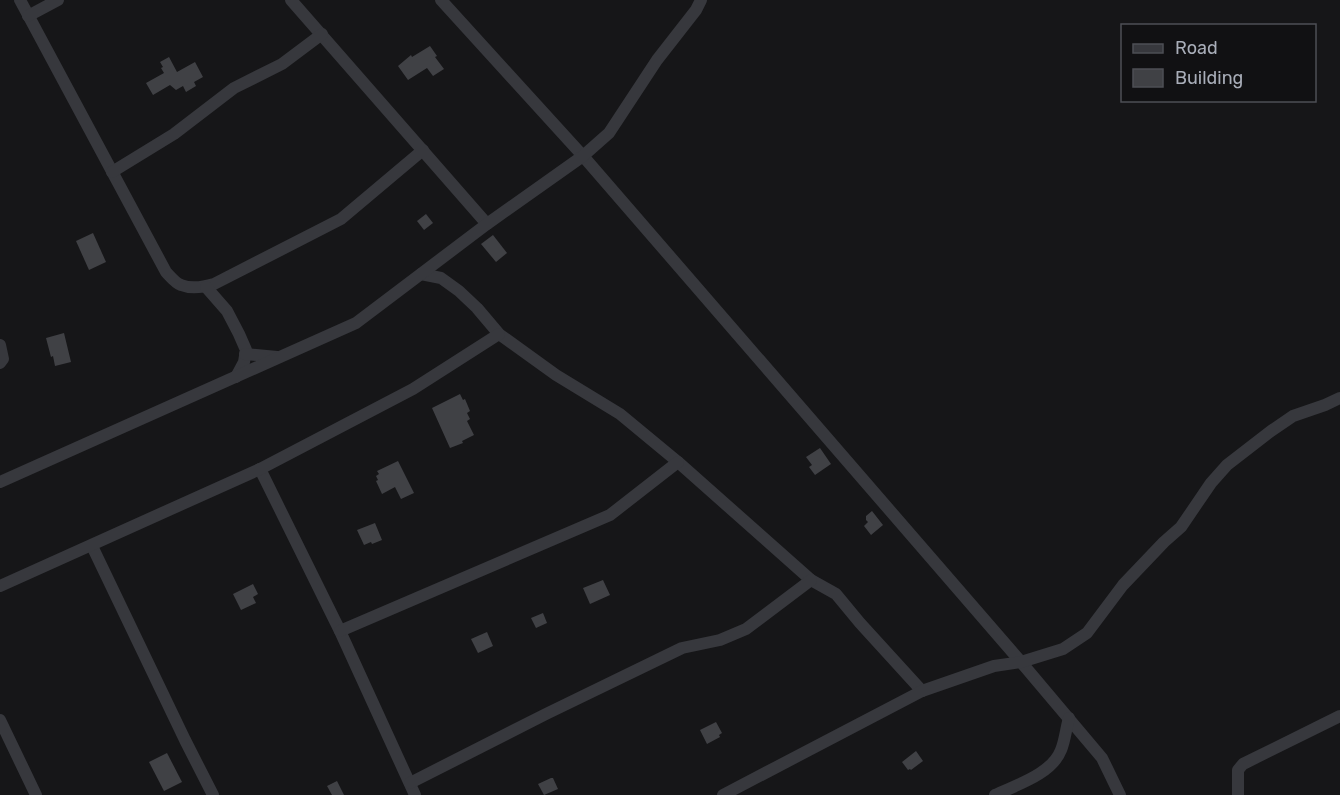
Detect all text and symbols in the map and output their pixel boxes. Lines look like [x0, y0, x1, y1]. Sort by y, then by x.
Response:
legend [1121, 24, 1316, 102]
text: Road [1175, 37, 1218, 59]
text: Building [1175, 67, 1243, 89]

